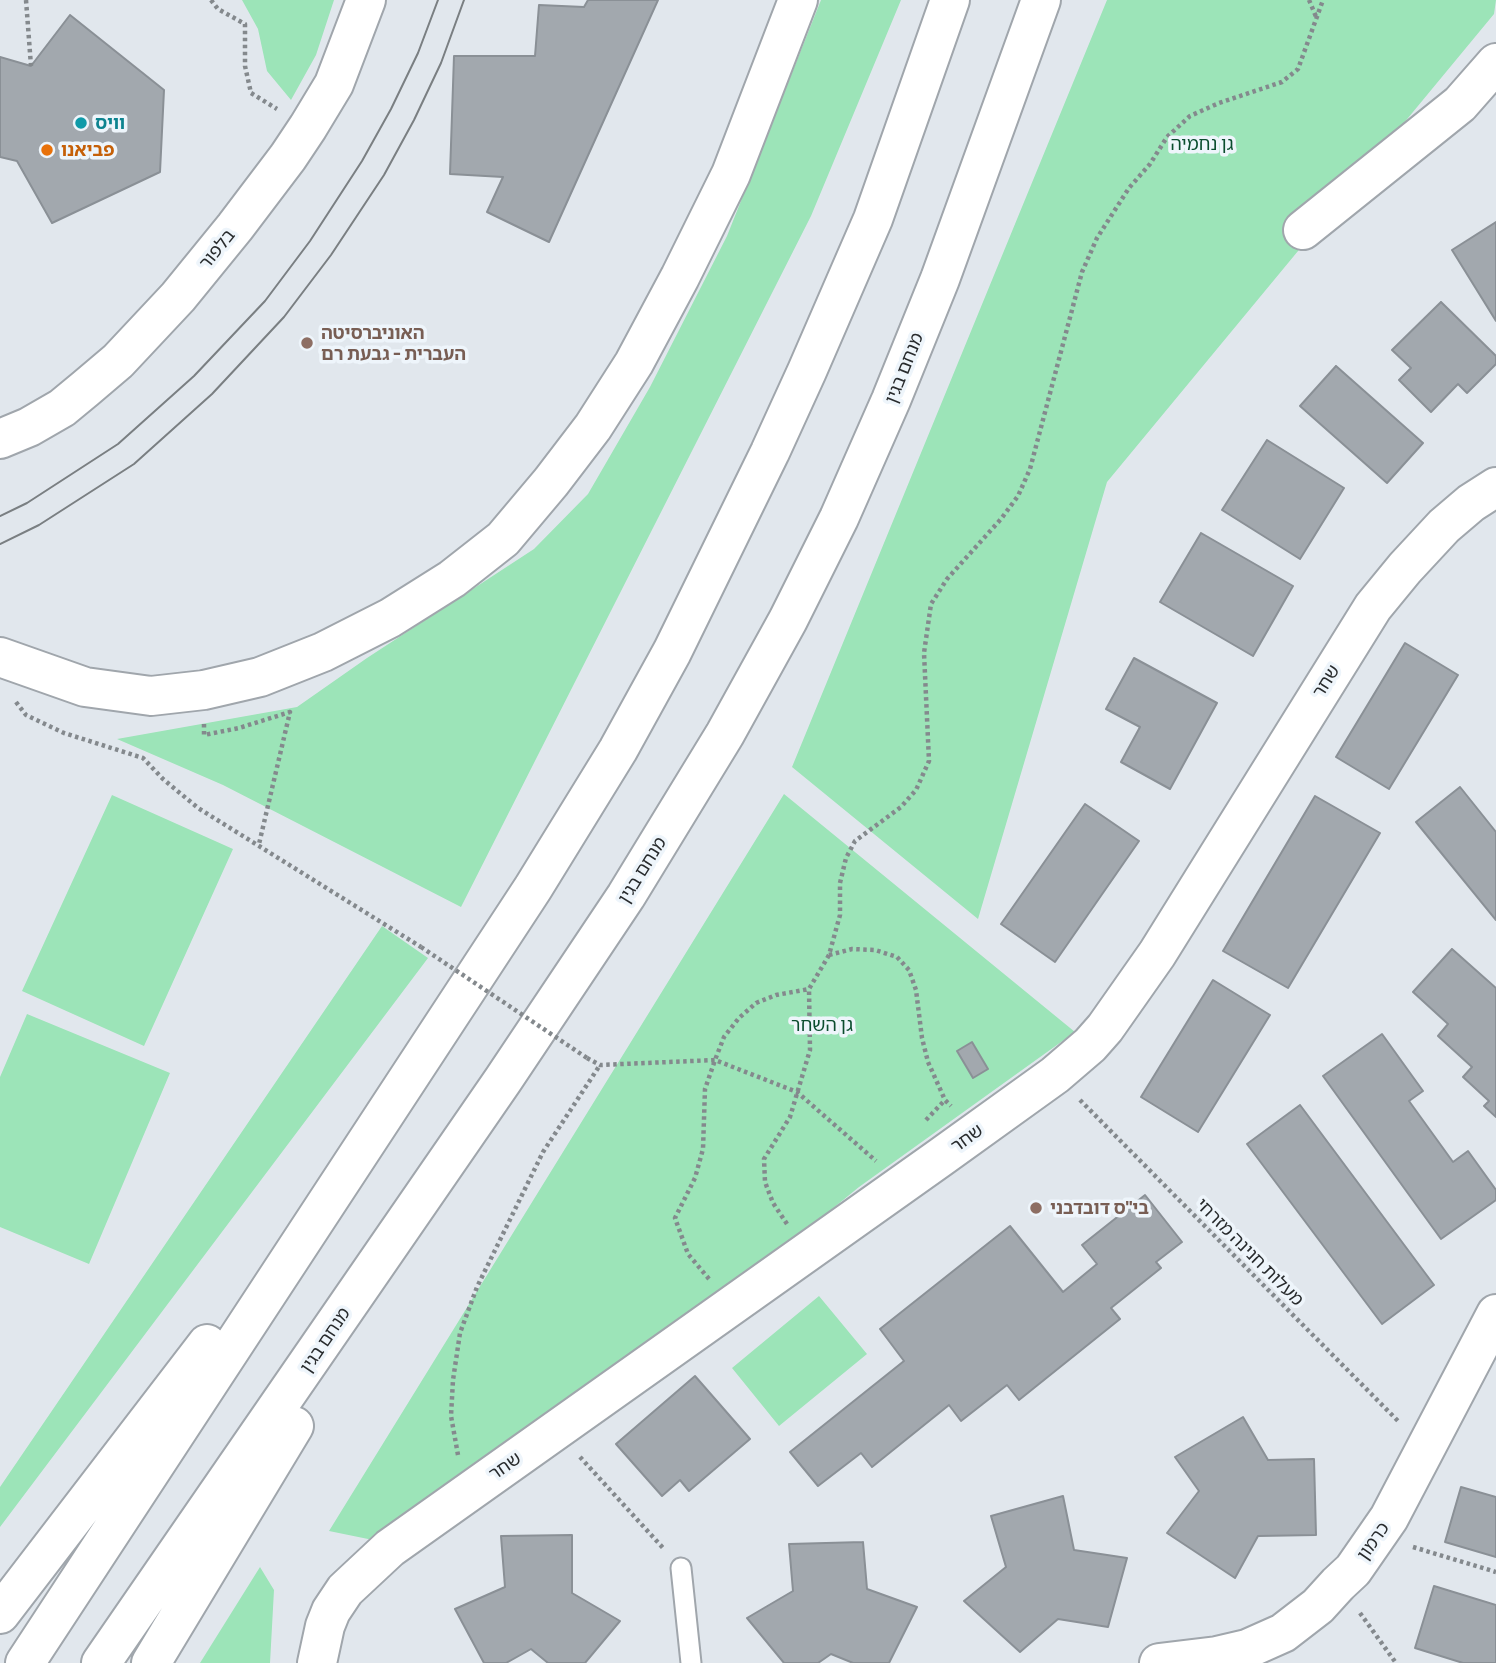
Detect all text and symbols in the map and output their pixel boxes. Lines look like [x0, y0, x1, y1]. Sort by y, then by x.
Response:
place label: וויס [95, 112, 125, 134]
marker: וויס [73, 115, 89, 131]
park label: גן נחמיה [1170, 133, 1234, 155]
place label: פביאנו [61, 139, 114, 161]
marker: פביאנו [39, 142, 55, 158]
street label: בלפור [194, 225, 240, 273]
place label: האוניברסיטה העברית - גבעת רם [321, 322, 466, 364]
street label: מנחם בגין [880, 330, 928, 406]
marker: האוניברסיטה העברית - גבעת רם [299, 335, 315, 351]
street label: שחר [1308, 661, 1344, 701]
street label: מנחם בגין [613, 833, 671, 907]
park label: גן השחר [791, 1014, 853, 1036]
street label: שחר [947, 1119, 987, 1157]
street label: מעלות חנינה מזרחי [1192, 1194, 1308, 1310]
place label: בי"ס דובדבני [1050, 1197, 1149, 1219]
marker: בי"ס דובדבני [1028, 1200, 1044, 1216]
street label: מנחם בגין [295, 1303, 355, 1377]
street label: שחר [485, 1447, 525, 1485]
street label: כרמון [1352, 1518, 1394, 1564]

